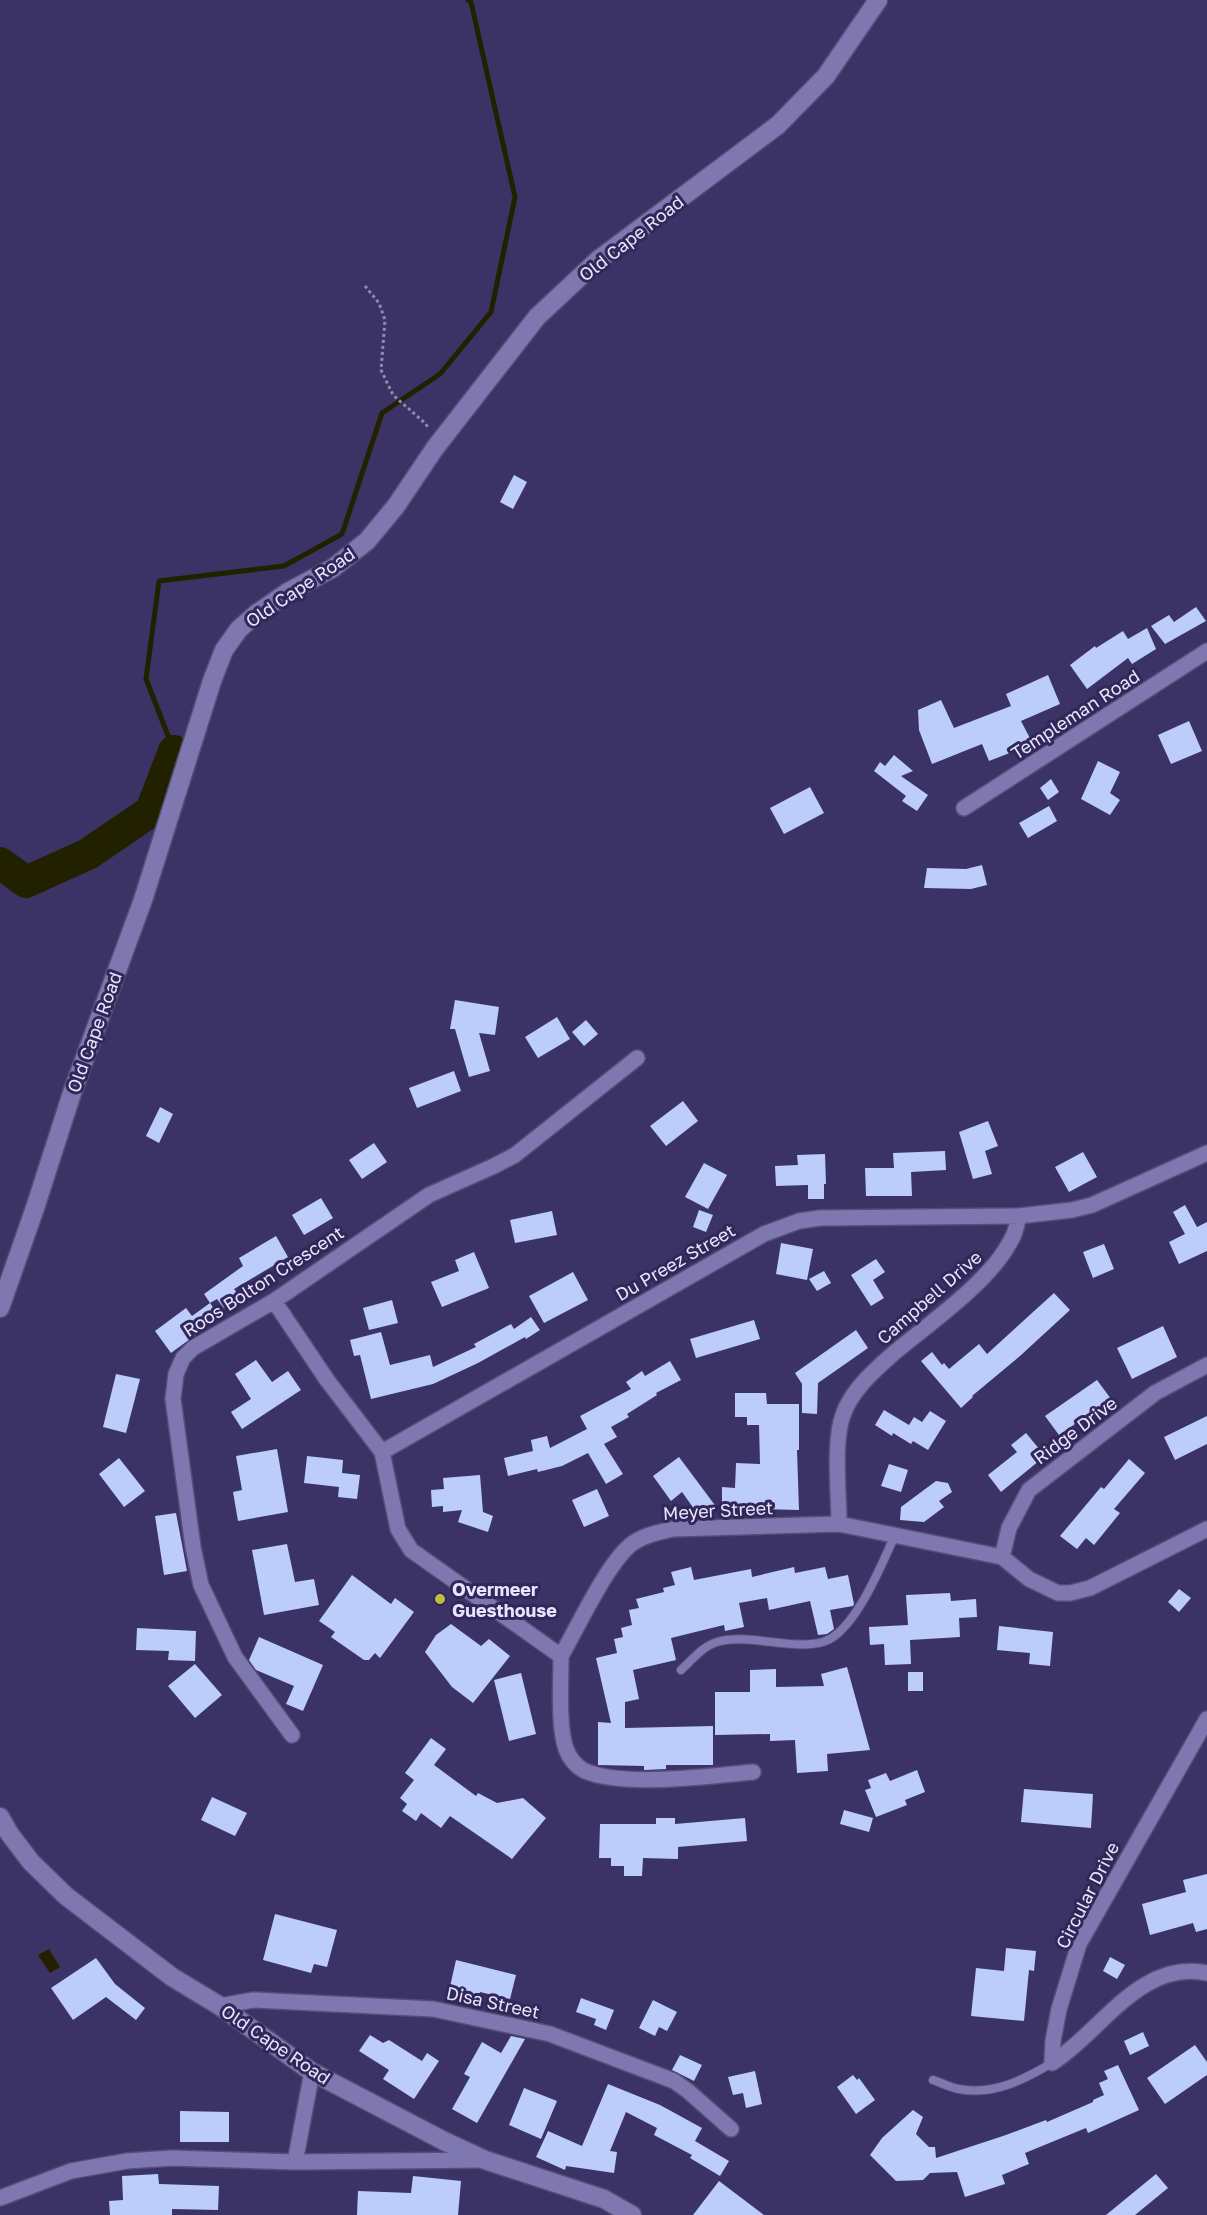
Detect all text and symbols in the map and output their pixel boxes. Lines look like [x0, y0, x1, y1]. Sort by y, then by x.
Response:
street label: Old Cape Road [574, 190, 688, 286]
street label: Old Cape Road [241, 542, 359, 632]
street label: Templeman Road [1007, 664, 1143, 764]
street label: Old Cape Road [62, 969, 126, 1095]
street label: Du Preez Street [611, 1219, 739, 1305]
street label: Roos Bolton Crescent [179, 1221, 347, 1341]
street label: Campbell Drive [872, 1246, 986, 1348]
street label: Ridge Drive [1029, 1392, 1121, 1468]
street label: Meyer Street [662, 1496, 774, 1524]
place label: Overmeer Guesthouse [452, 1578, 557, 1621]
marker: Overmeer Guesthouse [433, 1592, 447, 1606]
street label: Circular Drive [1051, 1838, 1123, 1952]
street label: Disa Street [444, 1981, 542, 2023]
street label: Old Cape Road [217, 1999, 335, 2089]

